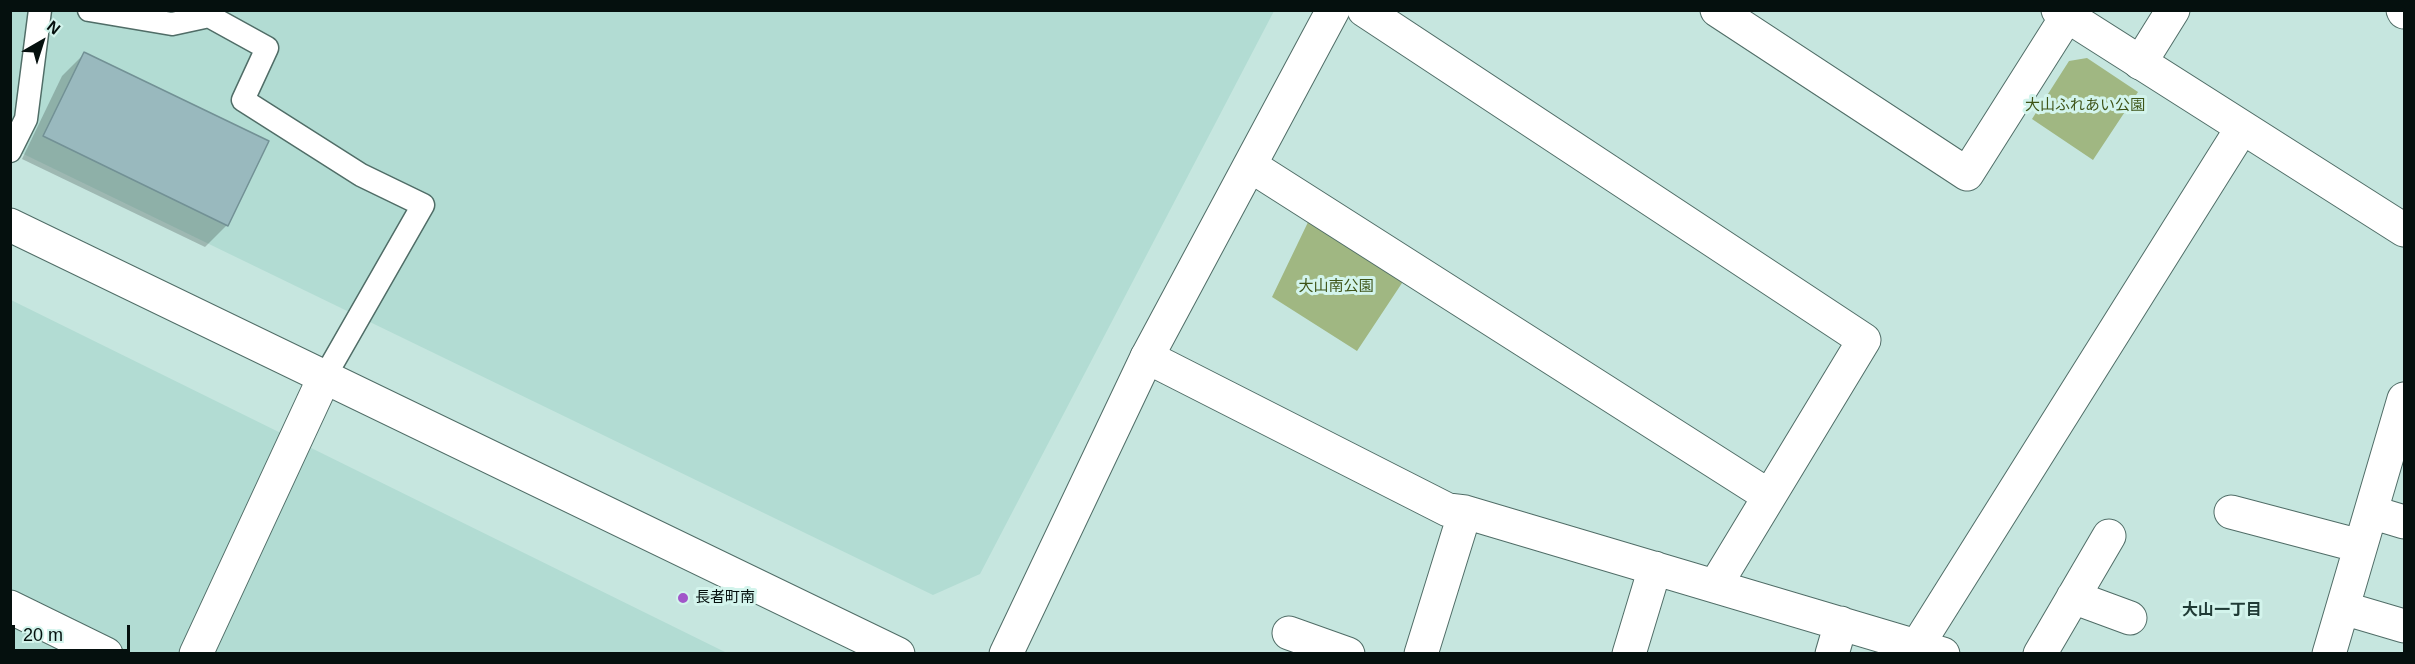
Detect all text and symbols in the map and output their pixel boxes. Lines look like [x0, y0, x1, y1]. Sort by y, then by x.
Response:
north arrow [12, 12, 72, 72]
text: N [44, 17, 63, 38]
park label: 大山ふれあい公園 [2025, 97, 2145, 115]
park label: 大山南公園 [1299, 278, 1373, 296]
place label: 長者町南 [695, 589, 755, 607]
marker: 長者町南 [676, 591, 690, 605]
district label: 大山一丁目 [2182, 601, 2262, 621]
scale bar [15, 613, 134, 651]
text: 20 m [23, 625, 63, 645]

